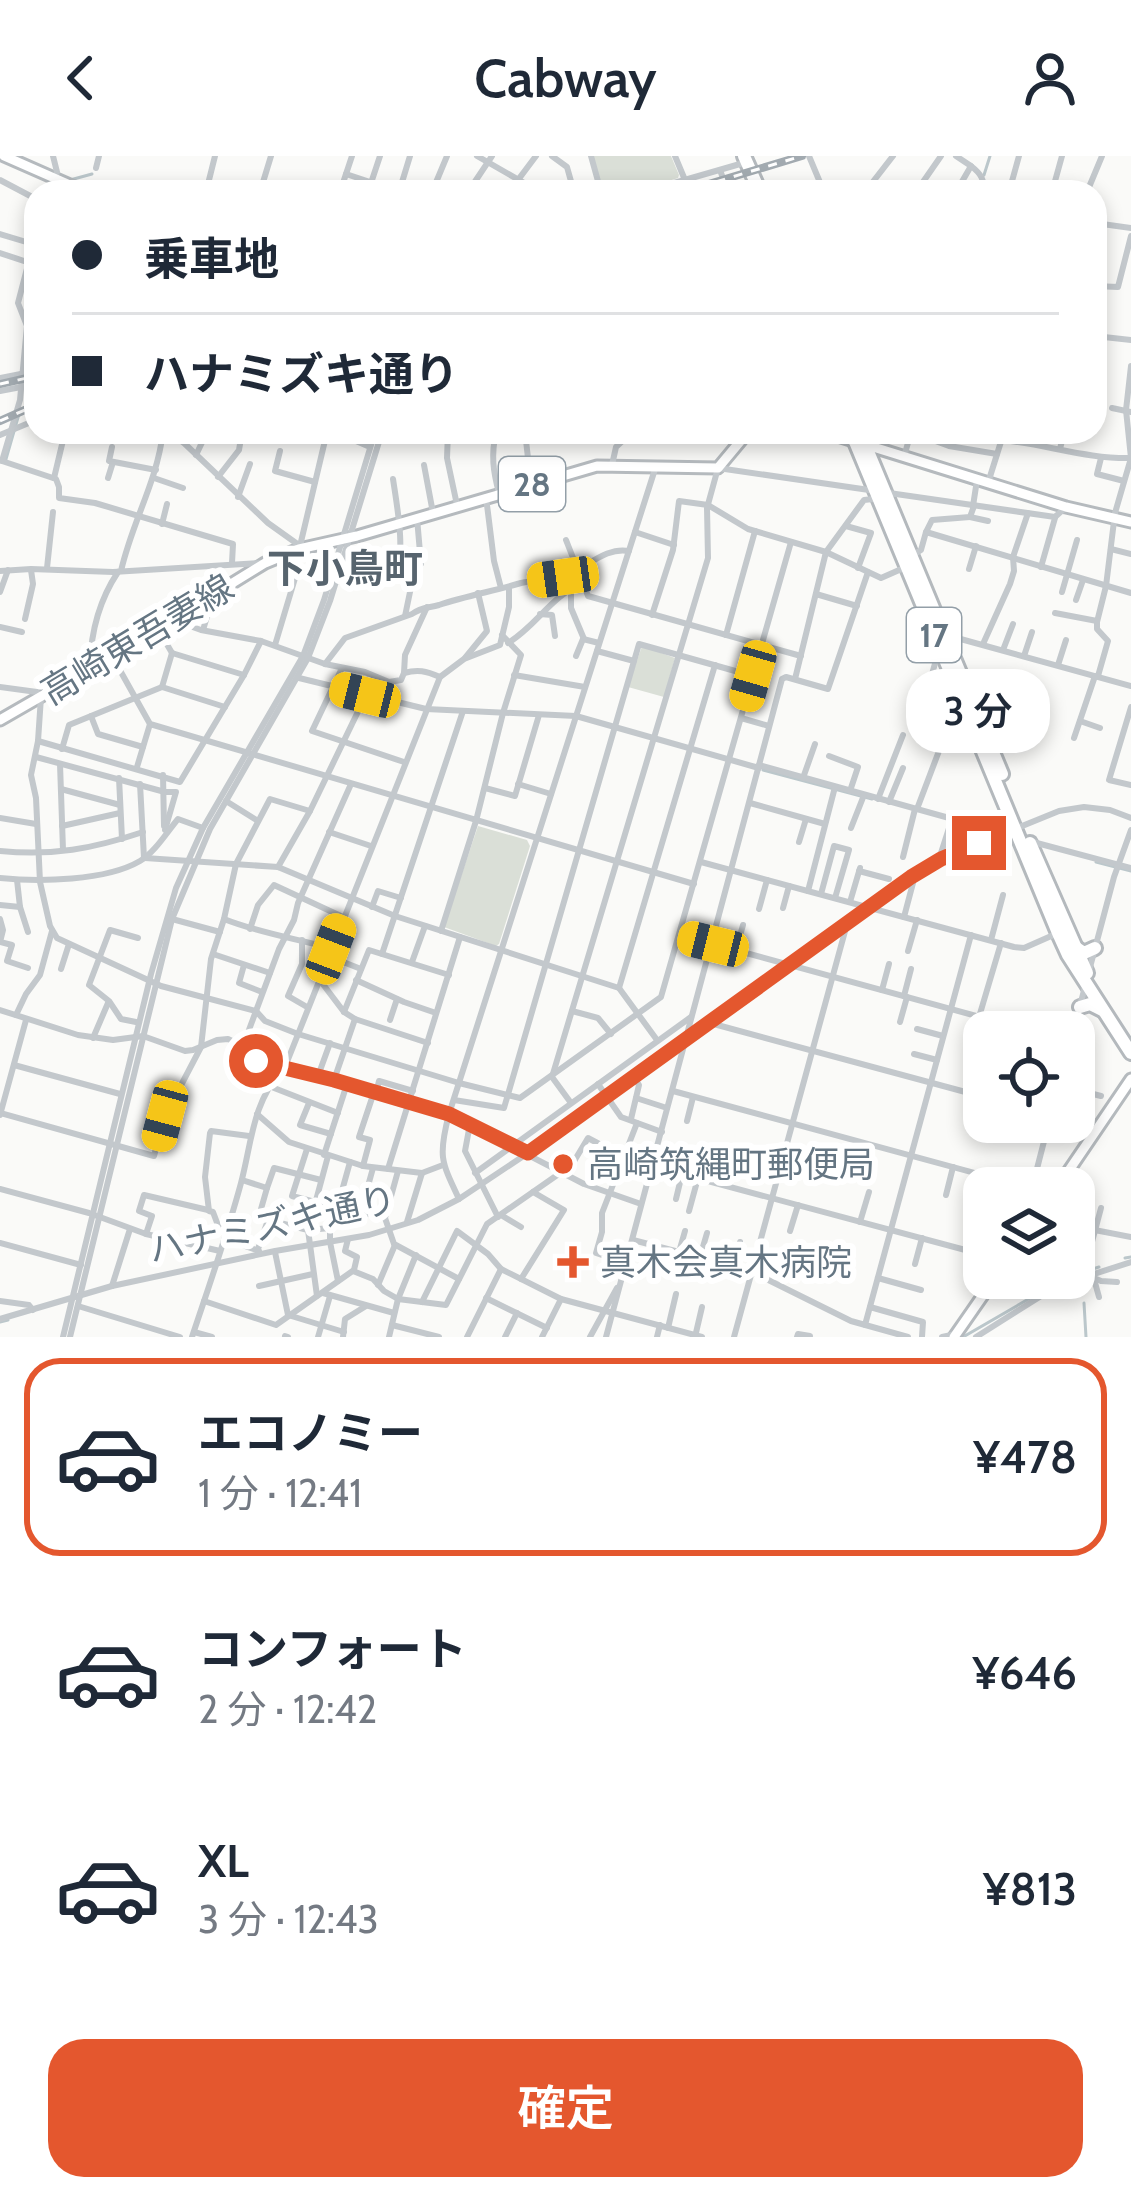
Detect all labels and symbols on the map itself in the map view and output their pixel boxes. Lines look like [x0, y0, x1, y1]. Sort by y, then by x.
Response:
road number: 28 [499, 457, 565, 511]
district label: 下小鳥町 [267, 544, 423, 592]
car [525, 554, 601, 600]
street label: 高崎東吾妻線 [33, 565, 241, 713]
road number: 17 [907, 608, 961, 662]
car [726, 636, 780, 716]
car [326, 669, 404, 721]
callout: 3 分 [907, 669, 1051, 753]
route end [952, 816, 1006, 870]
car [301, 909, 361, 989]
car [674, 918, 752, 970]
route start [229, 1034, 283, 1088]
car [138, 1077, 192, 1155]
place label: 高崎筑縄町郵便局 [587, 1142, 875, 1186]
marker: 高崎筑縄町郵便局 [550, 1151, 576, 1177]
street label: ハナミズキ通り [144, 1176, 400, 1272]
place label: 真木会真木病院 [600, 1240, 852, 1284]
marker: 真木会真木病院 [557, 1246, 589, 1278]

